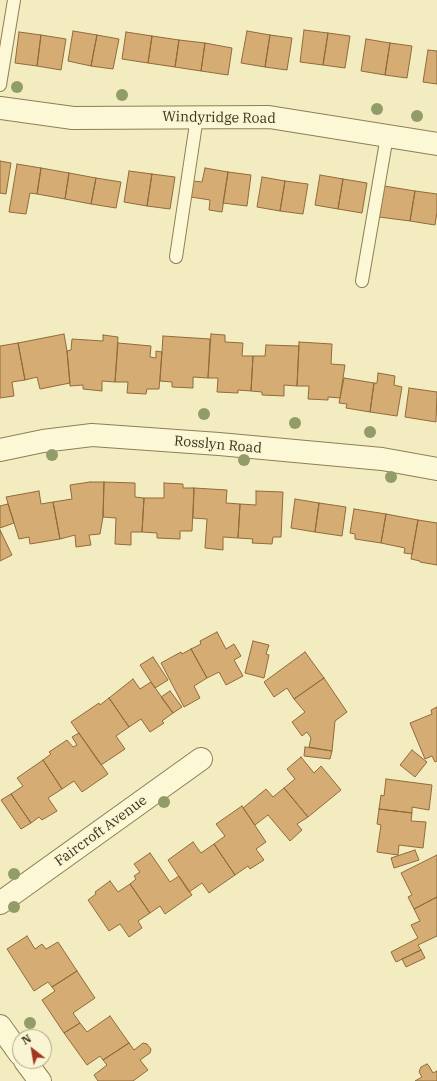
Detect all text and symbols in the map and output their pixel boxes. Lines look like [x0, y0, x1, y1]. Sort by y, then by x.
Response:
street label: Windyridge Road [162, 109, 276, 127]
street label: Rosslyn Road [173, 433, 263, 457]
street label: Faircroft Avenue [52, 792, 150, 870]
north arrow [12, 1029, 52, 1069]
text: N [19, 1031, 34, 1048]

